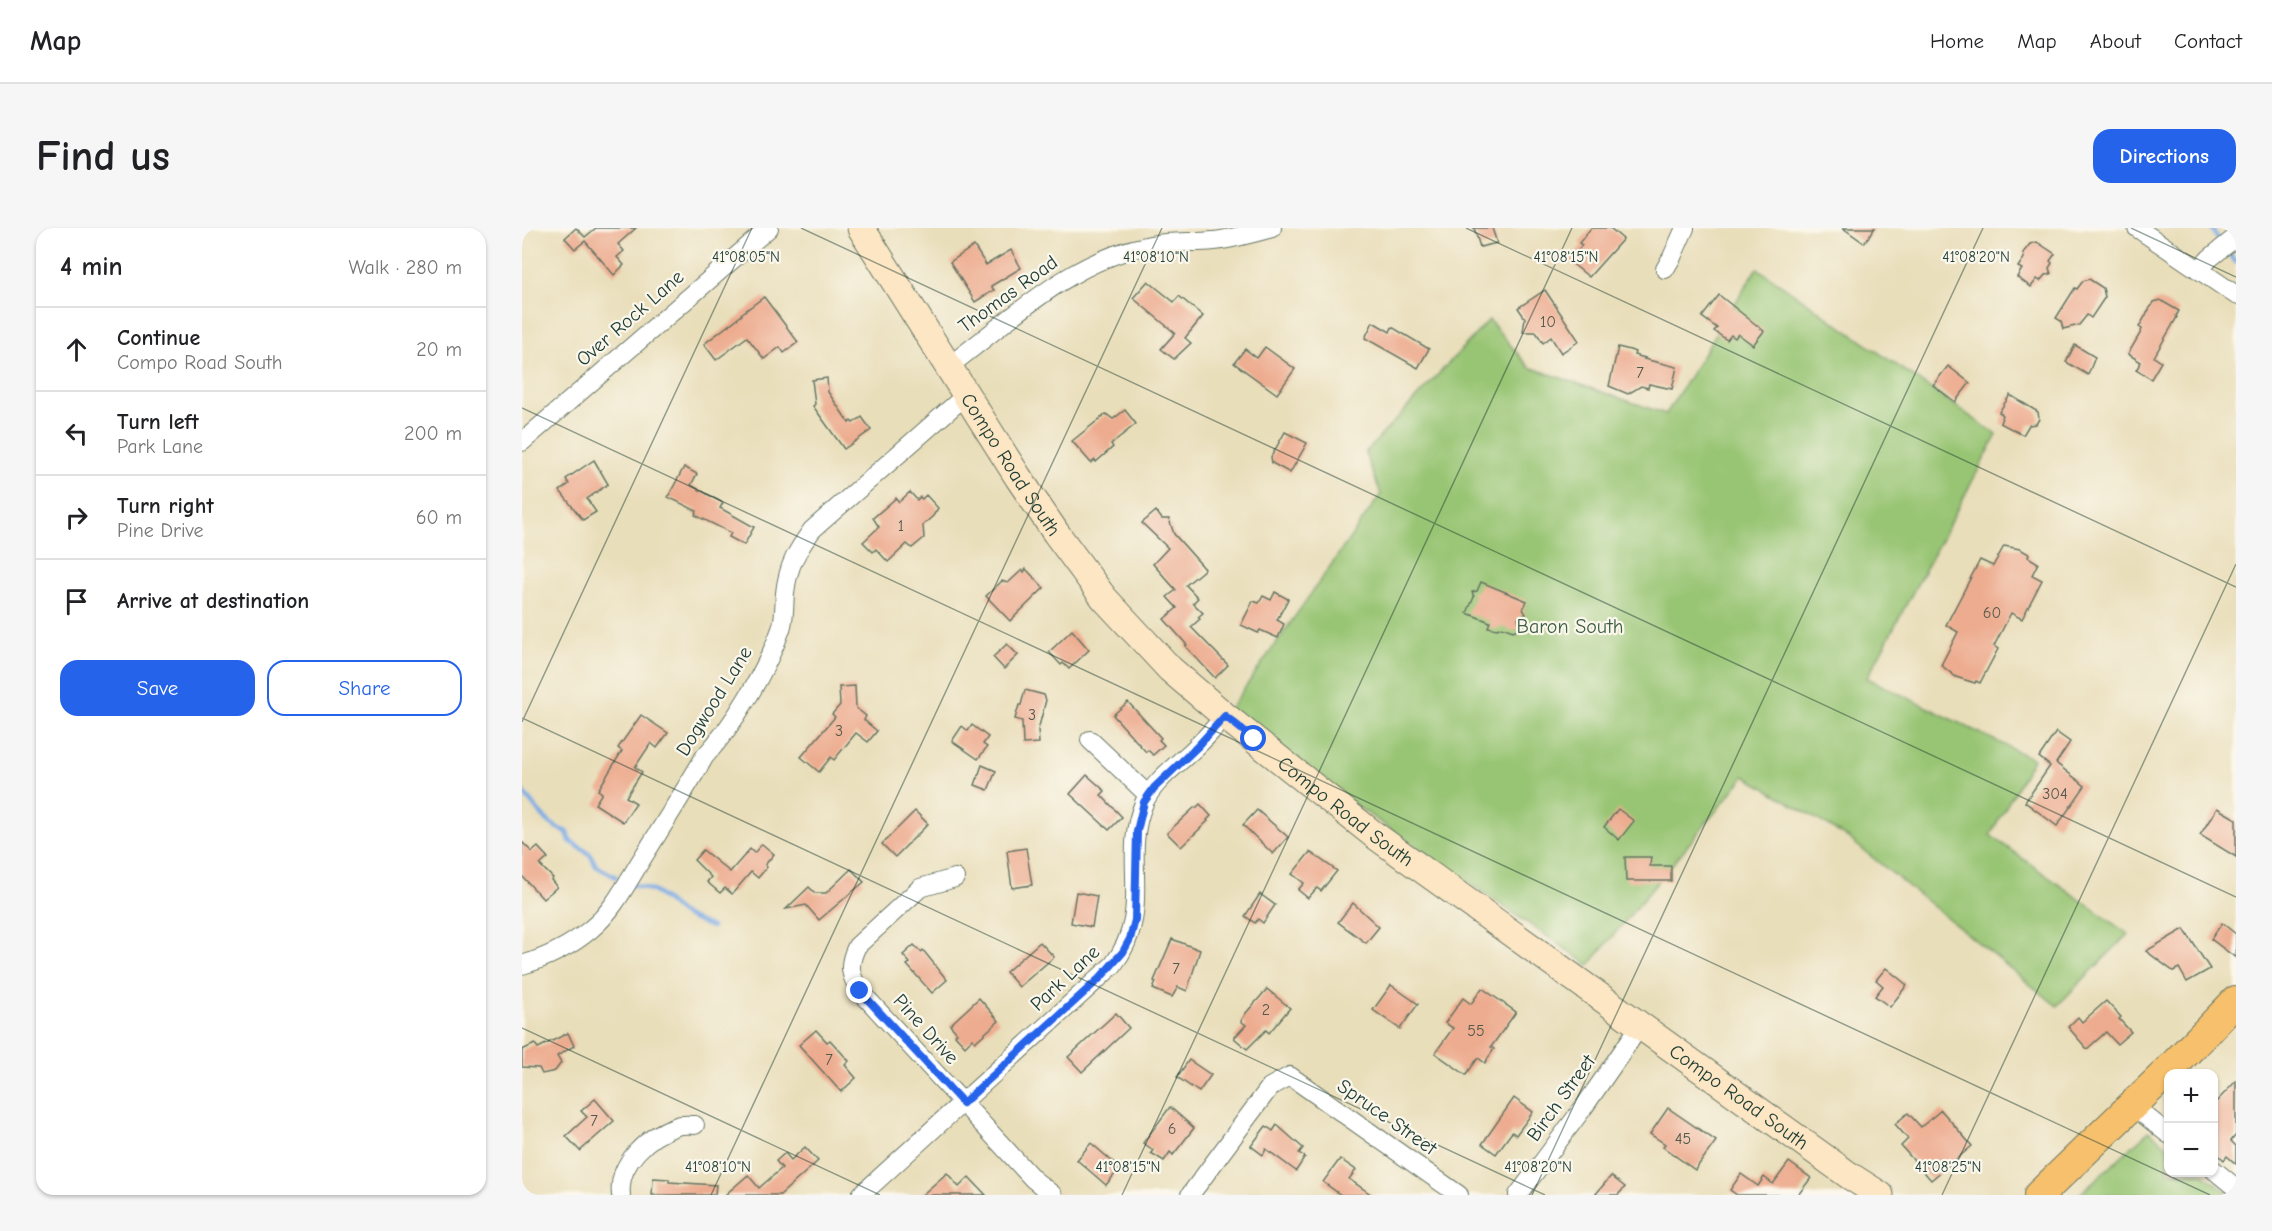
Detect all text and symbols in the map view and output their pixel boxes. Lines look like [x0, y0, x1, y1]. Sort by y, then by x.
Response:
text: Map [30, 25, 81, 57]
text: Home [1930, 29, 1984, 53]
text: Map [2017, 29, 2057, 53]
text: About [2090, 29, 2141, 53]
text: Contact [2174, 29, 2242, 53]
button: Directions [2093, 129, 2236, 183]
text: Find us [36, 132, 170, 181]
text: 41°08'05"N [712, 248, 780, 266]
text: 41°08'10"N [1123, 248, 1189, 266]
text: 41°08'15"N [1534, 248, 1598, 266]
text: 41°08'20"N [1942, 248, 2010, 266]
street label: Thomas Road [954, 250, 1062, 338]
text: 4 min [60, 252, 123, 282]
text: Walk · 280 m [349, 256, 462, 279]
street label: Over Rock Lane [572, 265, 688, 371]
house number: 10 [1540, 313, 1556, 331]
text: Continue [117, 325, 200, 351]
icon: ahead [60, 333, 93, 366]
text: 20 m [416, 338, 462, 361]
text: Compo Road South [117, 351, 282, 374]
house number: 7 [1636, 364, 1644, 382]
street label: Compo Road South [956, 389, 1066, 540]
text: Turn left [117, 409, 199, 435]
icon: left [60, 417, 93, 450]
text: 200 m [404, 422, 462, 445]
text: Park Lane [117, 435, 203, 458]
text: Turn right [117, 493, 214, 519]
icon: right [60, 501, 93, 534]
text: 60 m [416, 506, 462, 529]
house number: 1 [898, 517, 904, 535]
text: Pine Drive [117, 519, 204, 542]
icon: arrive [60, 585, 93, 618]
text: Arrive at destination [117, 588, 309, 614]
house number: 60 [1983, 604, 2001, 622]
park label: Baron South [1517, 615, 1623, 638]
street label: Dogwood Lane [671, 642, 757, 760]
button: Save [60, 660, 255, 716]
button: Share [267, 660, 462, 716]
house number: 3 [1028, 706, 1036, 724]
house number: 3 [835, 722, 843, 740]
route start [1240, 725, 1266, 751]
street label: Compo Road South [1273, 751, 1418, 871]
house number: 304 [2042, 785, 2068, 803]
street label: Park Lane [1026, 940, 1104, 1016]
house number: 7 [1172, 960, 1180, 978]
route end [846, 977, 872, 1003]
street label: Pine Drive [888, 989, 964, 1069]
house number: 2 [1262, 1001, 1270, 1019]
house number: 55 [1467, 1022, 1485, 1040]
street label: Compo Road South [1665, 1039, 1813, 1154]
street label: Birch Street [1522, 1049, 1601, 1146]
house number: 7 [825, 1051, 833, 1069]
map controls [2164, 1069, 2218, 1177]
button: + [2164, 1069, 2218, 1123]
street label: Spruce Street [1333, 1074, 1442, 1160]
house number: 7 [590, 1112, 598, 1130]
house number: 6 [1168, 1120, 1176, 1138]
button: − [2164, 1123, 2218, 1177]
house number: 45 [1675, 1130, 1691, 1148]
text: 41°08'10"N [685, 1158, 751, 1176]
text: 41°08'15"N [1096, 1158, 1160, 1176]
text: 41°08'20"N [1504, 1158, 1572, 1176]
text: 41°08'25"N [1915, 1158, 1981, 1176]

